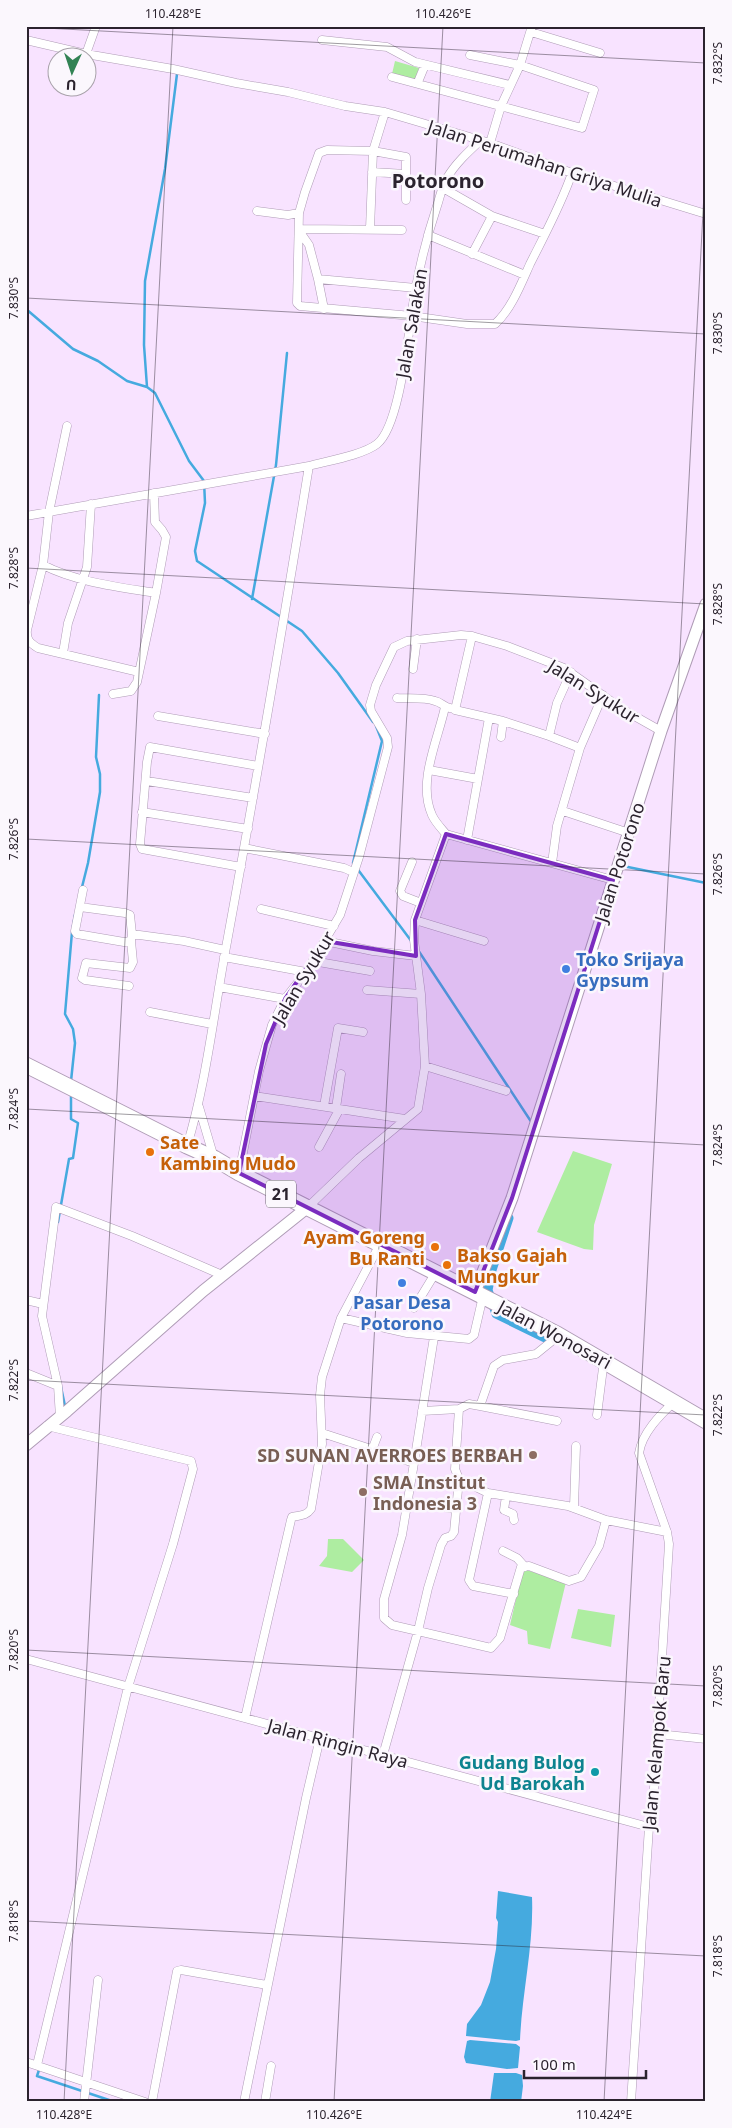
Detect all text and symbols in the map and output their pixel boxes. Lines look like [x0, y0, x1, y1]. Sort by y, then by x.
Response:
text: 110.428°E [145, 5, 201, 22]
text: 110.426°E [415, 5, 471, 22]
text: 7.832°S [709, 41, 726, 84]
north arrow [48, 48, 98, 98]
text: U [66, 76, 77, 95]
street label: Jalan Perumahan Griya Mulia [423, 113, 665, 212]
district label: Potorono [392, 167, 484, 194]
street label: Jalan Salakan [389, 266, 432, 382]
text: 7.830°S [5, 276, 22, 319]
text: 7.830°S [709, 311, 726, 354]
text: 7.828°S [5, 546, 22, 589]
text: 7.828°S [709, 582, 726, 625]
street label: Jalan Syukur [542, 652, 645, 729]
street label: Jalan Potorono [588, 799, 650, 927]
text: 7.826°S [5, 817, 22, 860]
text: 7.826°S [709, 852, 726, 895]
street label: Jalan Syukur [265, 926, 340, 1029]
place label: Toko Srijaya Gypsum [576, 947, 684, 992]
marker: Toko Srijaya Gypsum [560, 963, 572, 975]
text: 7.824°S [5, 1087, 22, 1130]
text: 7.824°S [709, 1123, 726, 1166]
place label: Sate Kambing Mudo [160, 1130, 296, 1175]
marker: Sate Kambing Mudo [144, 1146, 156, 1158]
road number: 21 [266, 1180, 296, 1208]
place label: Ayam Goreng Bu Ranti [303, 1225, 425, 1270]
marker: Ayam Goreng Bu Ranti [429, 1241, 441, 1253]
place label: Bakso Gajah Mungkur [457, 1243, 568, 1288]
marker: Bakso Gajah Mungkur [441, 1259, 453, 1271]
marker: Pasar Desa Potorono [396, 1277, 408, 1289]
place label: Pasar Desa Potorono [353, 1290, 451, 1335]
street label: Jalan Wonosari [492, 1293, 616, 1374]
text: 7.822°S [5, 1358, 22, 1401]
text: 7.822°S [709, 1393, 726, 1436]
place label: SD SUNAN AVERROES BERBAH [257, 1443, 523, 1467]
marker: SD SUNAN AVERROES BERBAH [527, 1449, 539, 1461]
place label: SMA Institut Indonesia 3 [373, 1470, 485, 1515]
marker: SMA Institut Indonesia 3 [357, 1486, 369, 1498]
text: 7.820°S [5, 1628, 22, 1671]
street label: Jalan Kelampok Baru [636, 1655, 676, 1833]
text: 7.820°S [709, 1664, 726, 1707]
street label: Jalan Ringin Raya [263, 1712, 411, 1773]
place label: Gudang Bulog Ud Barokah [459, 1750, 585, 1795]
marker: Gudang Bulog Ud Barokah [589, 1766, 601, 1778]
text: 7.818°S [5, 1899, 22, 1942]
text: 7.818°S [709, 1934, 726, 1977]
scale bar [524, 2048, 647, 2080]
text: 100 m [532, 2054, 576, 2074]
text: 110.428°E [36, 2106, 92, 2123]
text: 110.426°E [306, 2106, 362, 2123]
text: 110.424°E [576, 2106, 632, 2123]

